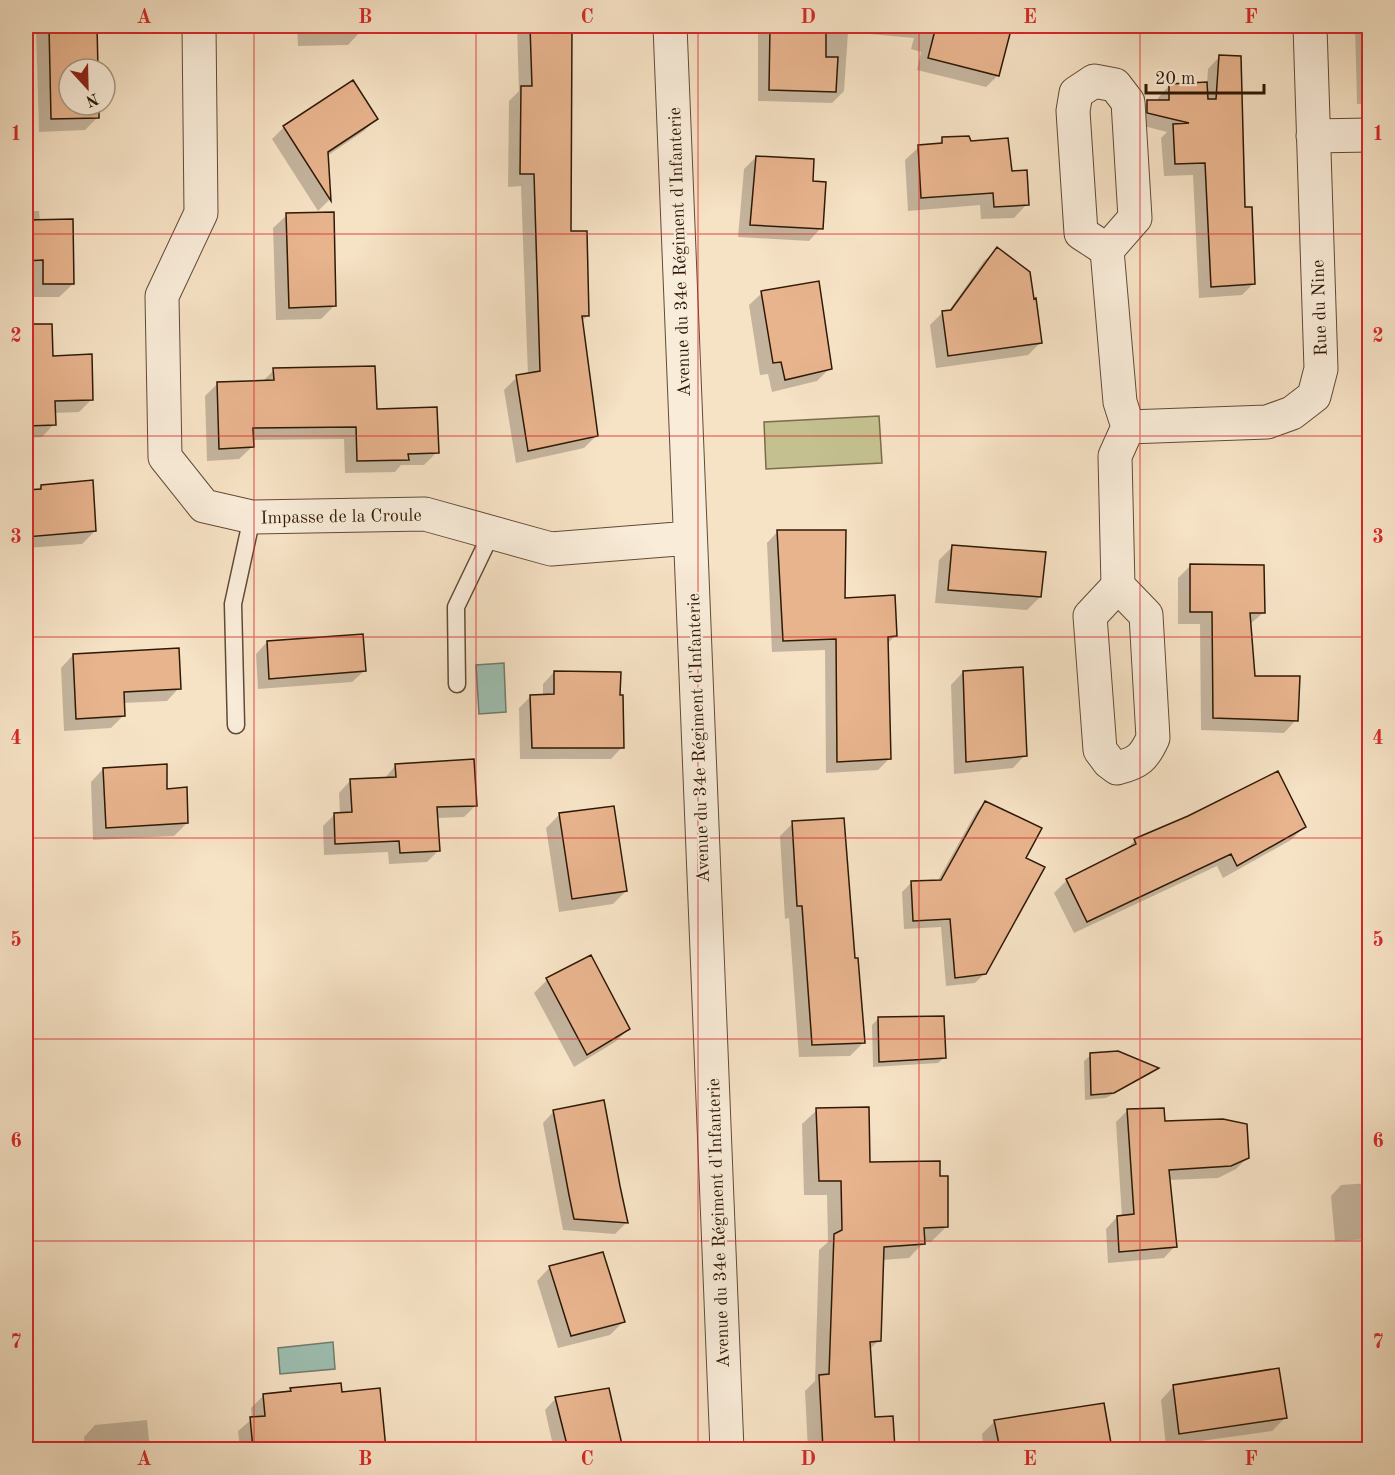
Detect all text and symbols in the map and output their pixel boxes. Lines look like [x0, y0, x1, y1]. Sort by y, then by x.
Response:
text: A [136, 8, 152, 28]
text: B [358, 8, 372, 28]
text: C [580, 8, 594, 28]
text: D [800, 8, 816, 28]
text: E [1023, 8, 1037, 28]
text: F [1244, 8, 1258, 28]
north arrow [57, 57, 117, 117]
scale bar [1146, 57, 1264, 95]
text: 20 m [1155, 70, 1195, 88]
text: N [82, 89, 101, 109]
street label: Avenue du 34e Régiment d'Infanterie [666, 107, 694, 397]
text: 1 [10, 125, 22, 145]
text: 1 [1372, 125, 1384, 145]
street label: Rue du Nine [1309, 259, 1331, 357]
text: 2 [10, 327, 22, 347]
text: 2 [1372, 327, 1384, 347]
street label: Impasse de la Croule [260, 507, 422, 527]
text: 3 [10, 528, 22, 548]
text: 3 [1372, 528, 1384, 548]
street label: Avenue du 34e Régiment d'Infanterie [685, 593, 713, 883]
text: 4 [10, 729, 22, 749]
text: 4 [1372, 729, 1384, 749]
text: 5 [10, 930, 22, 951]
text: 5 [1372, 930, 1384, 951]
street label: Avenue du 34e Régiment d'Infanterie [705, 1078, 733, 1368]
text: 6 [10, 1132, 22, 1152]
text: 6 [1372, 1132, 1384, 1152]
text: 7 [10, 1333, 22, 1353]
text: 7 [1372, 1333, 1384, 1353]
text: A [136, 1450, 152, 1470]
text: B [358, 1450, 372, 1470]
text: C [580, 1450, 594, 1470]
text: D [800, 1450, 816, 1470]
text: E [1023, 1450, 1037, 1470]
text: F [1244, 1450, 1258, 1470]

